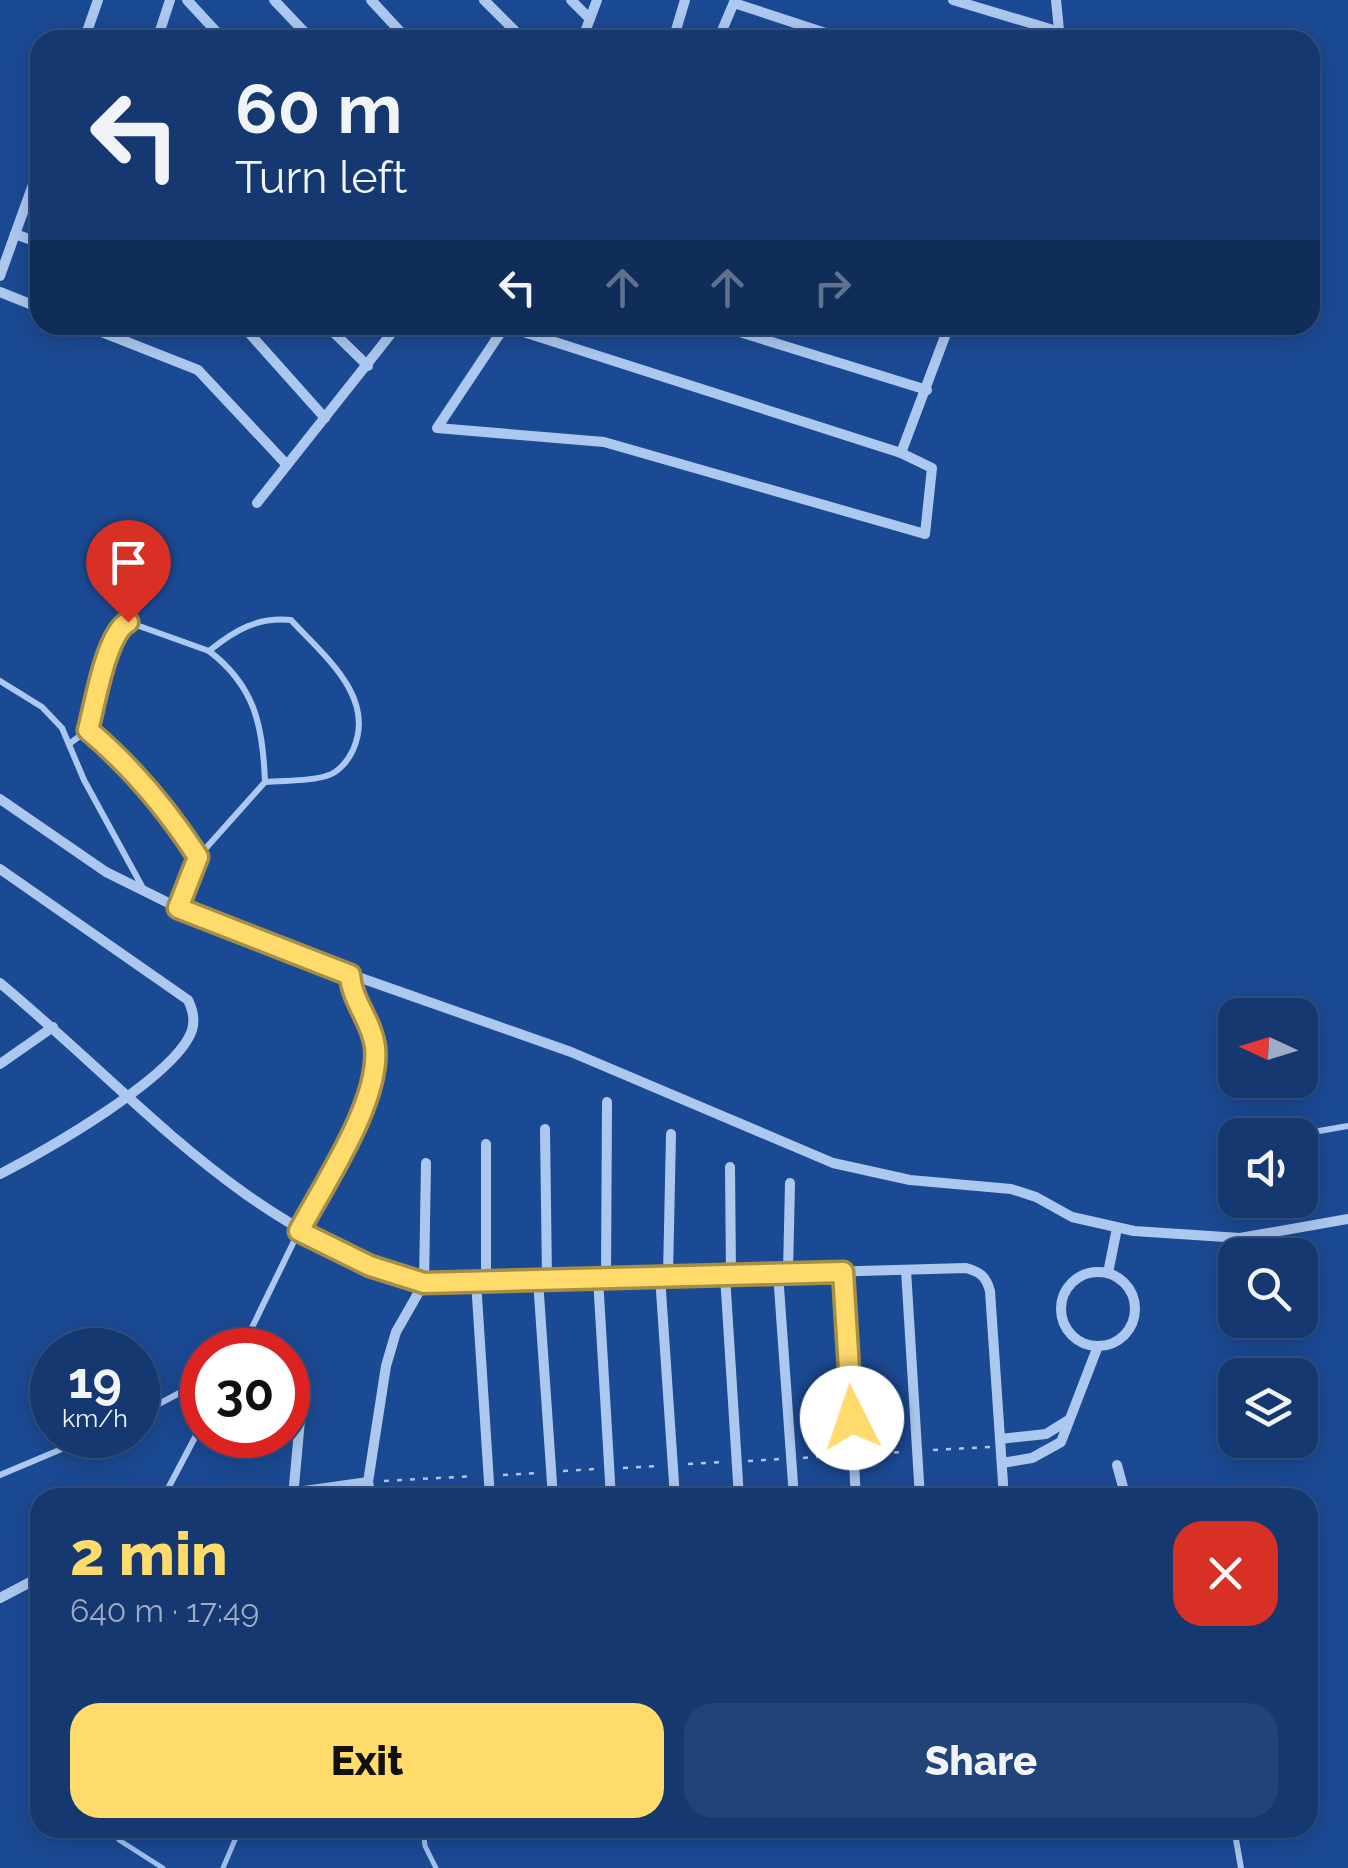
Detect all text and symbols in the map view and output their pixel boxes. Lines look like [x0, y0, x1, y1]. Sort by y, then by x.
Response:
text: 60 m [235, 67, 402, 149]
icon: left [70, 70, 200, 200]
text: Turn left [235, 151, 407, 204]
icon: left [490, 260, 545, 315]
icon: ahead [595, 260, 650, 315]
icon: ahead [700, 260, 755, 315]
icon: right [805, 260, 860, 315]
pin [86, 520, 171, 623]
icon: arrive [101, 535, 156, 590]
north arrow [1218, 998, 1318, 1098]
map controls [1218, 998, 1318, 1458]
button: sound [1218, 1118, 1318, 1218]
button: search [1218, 1238, 1318, 1338]
speed limit sign: 30 [180, 1328, 310, 1458]
text: 19 [68, 1351, 122, 1410]
button: layers [1218, 1358, 1318, 1458]
position arrow [800, 1366, 904, 1470]
text: km/h [62, 1403, 128, 1433]
text: 2 min [70, 1519, 228, 1589]
button: close [1173, 1521, 1278, 1626]
text: 640 m · 17:49 [70, 1592, 259, 1629]
button: Exit [70, 1703, 664, 1818]
button: Share [684, 1703, 1278, 1818]

